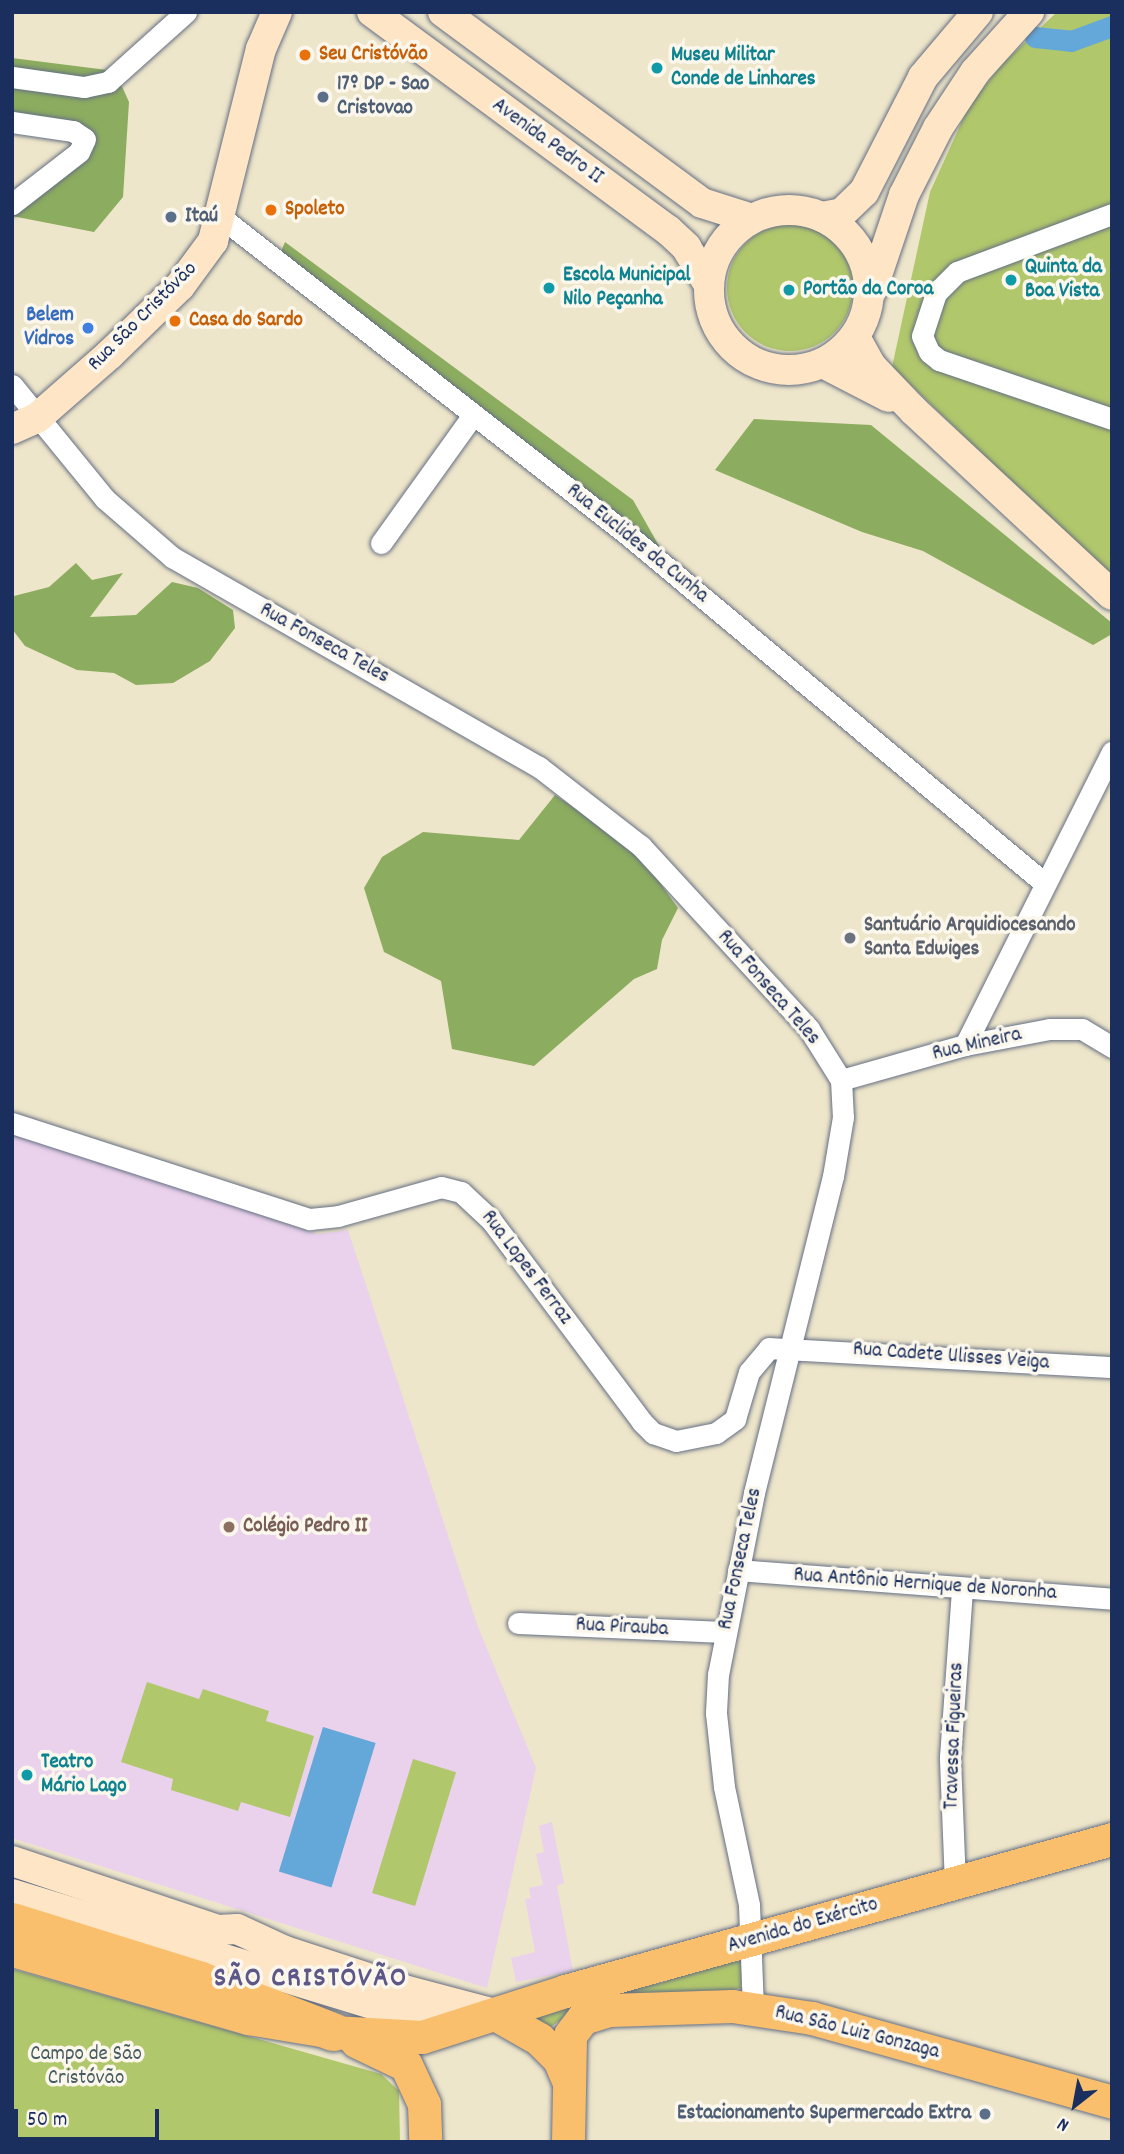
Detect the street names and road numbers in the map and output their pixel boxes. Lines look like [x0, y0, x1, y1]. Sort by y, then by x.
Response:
street label: Avenida Pedro II [487, 93, 607, 191]
street label: Rua São Cristóvão [83, 257, 203, 377]
street label: Rua Euclides da Cunha [561, 479, 713, 609]
street label: Rua Fonseca Teles [255, 598, 393, 690]
street label: Rua Fonseca Teles [711, 925, 825, 1051]
street label: Rua Mineira [930, 1023, 1024, 1067]
street label: Rua Lopes Ferraz [475, 1206, 577, 1330]
street label: Rua Cadete Ulisses Veiga [852, 1338, 1050, 1376]
street label: Rua Fonseca Teles [714, 1486, 768, 1632]
street label: Rua Antônio Hernique de Noronha [793, 1563, 1057, 1607]
street label: Rua Pirauba [575, 1613, 669, 1643]
street label: Travessa Figueiras [940, 1662, 970, 1810]
street label: Avenida do Exército [725, 1893, 881, 1959]
street label: Rua São Luiz Gonzaga [772, 2000, 942, 2066]

